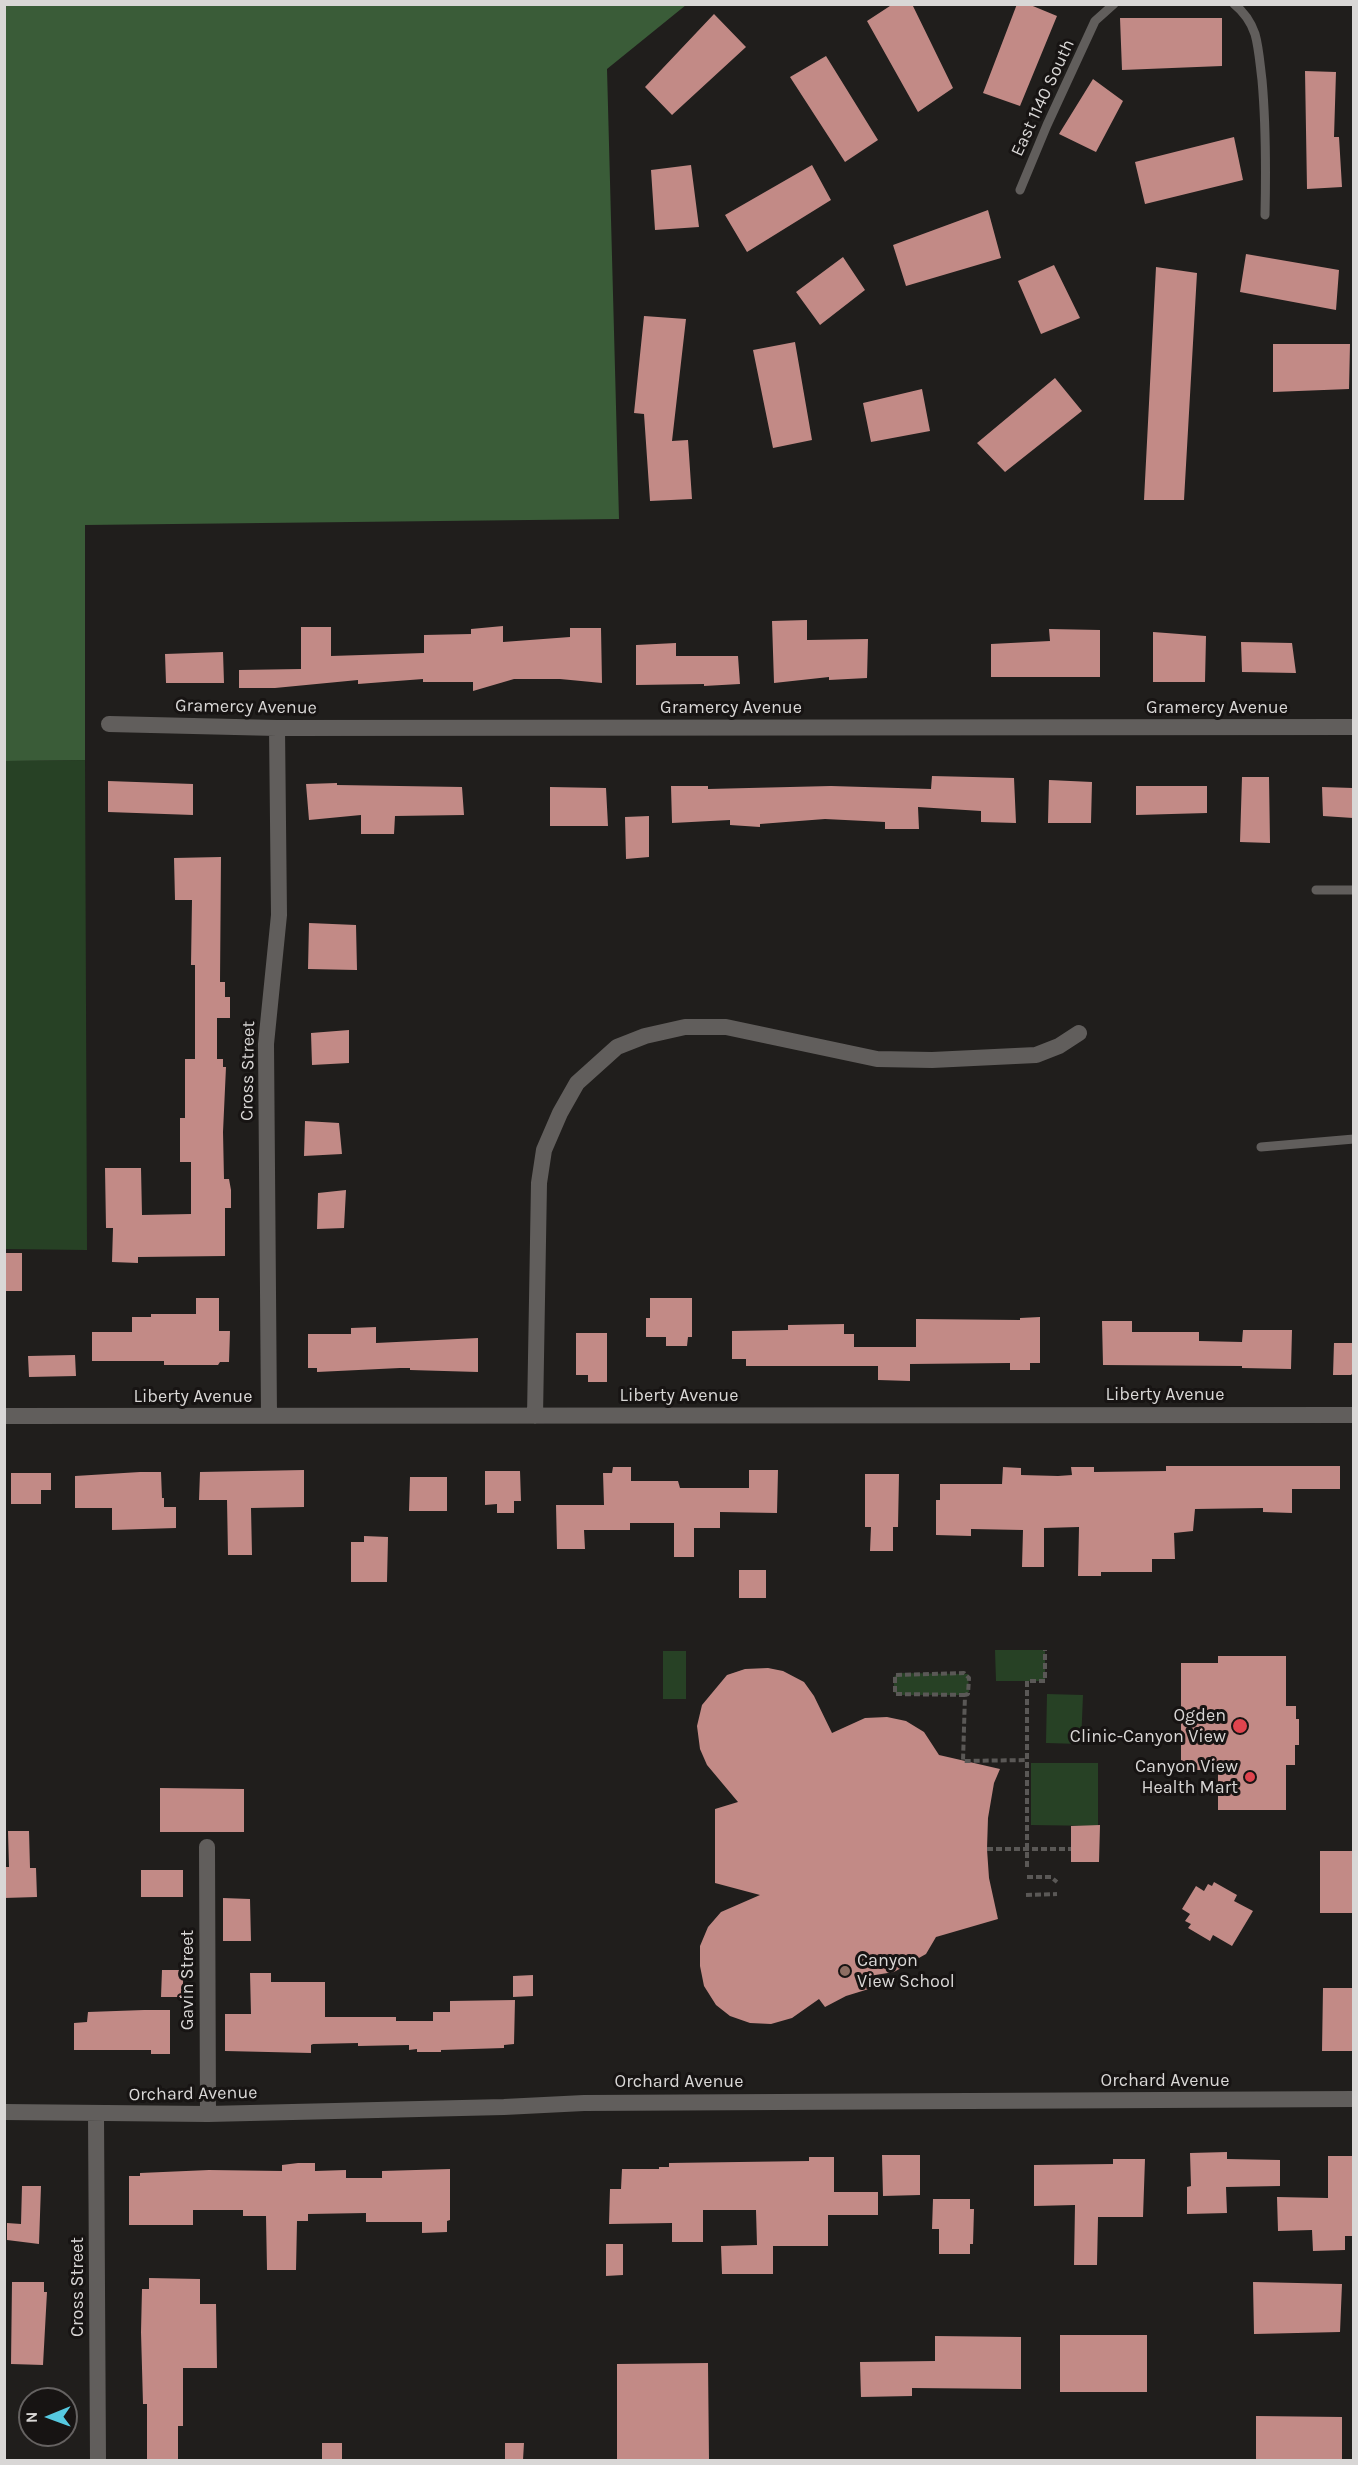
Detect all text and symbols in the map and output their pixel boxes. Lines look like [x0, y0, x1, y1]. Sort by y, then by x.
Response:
street label: East 1140 South [1006, 36, 1080, 160]
street label: Gramercy Avenue [175, 695, 317, 719]
street label: Gramercy Avenue [660, 697, 802, 719]
street label: Gramercy Avenue [1146, 697, 1288, 719]
street label: Cross Street [236, 1021, 260, 1121]
street label: Liberty Avenue [1106, 1384, 1224, 1406]
street label: Liberty Avenue [620, 1385, 738, 1407]
street label: Liberty Avenue [134, 1386, 252, 1408]
place label: Ogden Clinic-Canyon View [1070, 1705, 1226, 1748]
marker: Ogden Clinic-Canyon View [1231, 1717, 1249, 1735]
place label: Canyon View Health Mart [1135, 1756, 1238, 1798]
marker: Canyon View Health Mart [1243, 1770, 1257, 1784]
street label: Gavin Street [177, 1930, 199, 2030]
place label: Canyon View School [857, 1950, 955, 1992]
marker: Canyon View School [838, 1964, 852, 1978]
street label: Orchard Avenue [1101, 2070, 1229, 2092]
street label: Orchard Avenue [615, 2071, 743, 2093]
street label: Orchard Avenue [128, 2082, 258, 2106]
street label: Cross Street [67, 2237, 89, 2337]
north arrow [18, 2387, 78, 2447]
text: N [22, 2411, 41, 2423]

